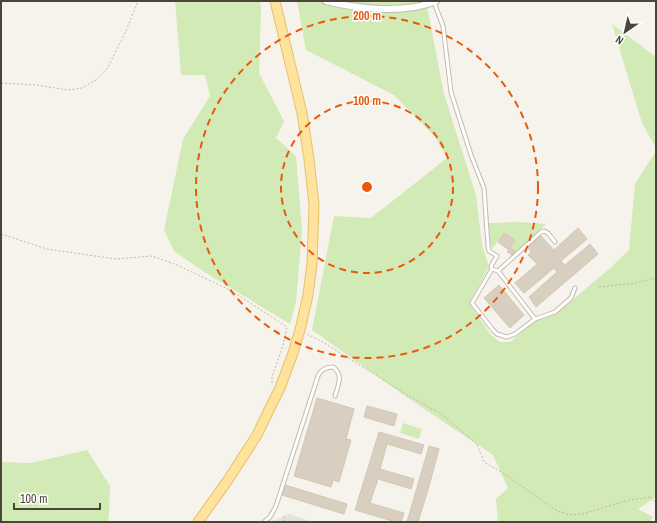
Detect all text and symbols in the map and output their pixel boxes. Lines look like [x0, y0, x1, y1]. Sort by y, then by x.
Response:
text: 200 m [353, 8, 381, 24]
north arrow [605, 12, 645, 52]
text: N [613, 33, 626, 48]
text: 100 m [353, 93, 381, 109]
centre of rings [360, 180, 374, 194]
scale bar [14, 485, 100, 511]
text: 100 m [20, 491, 47, 507]

